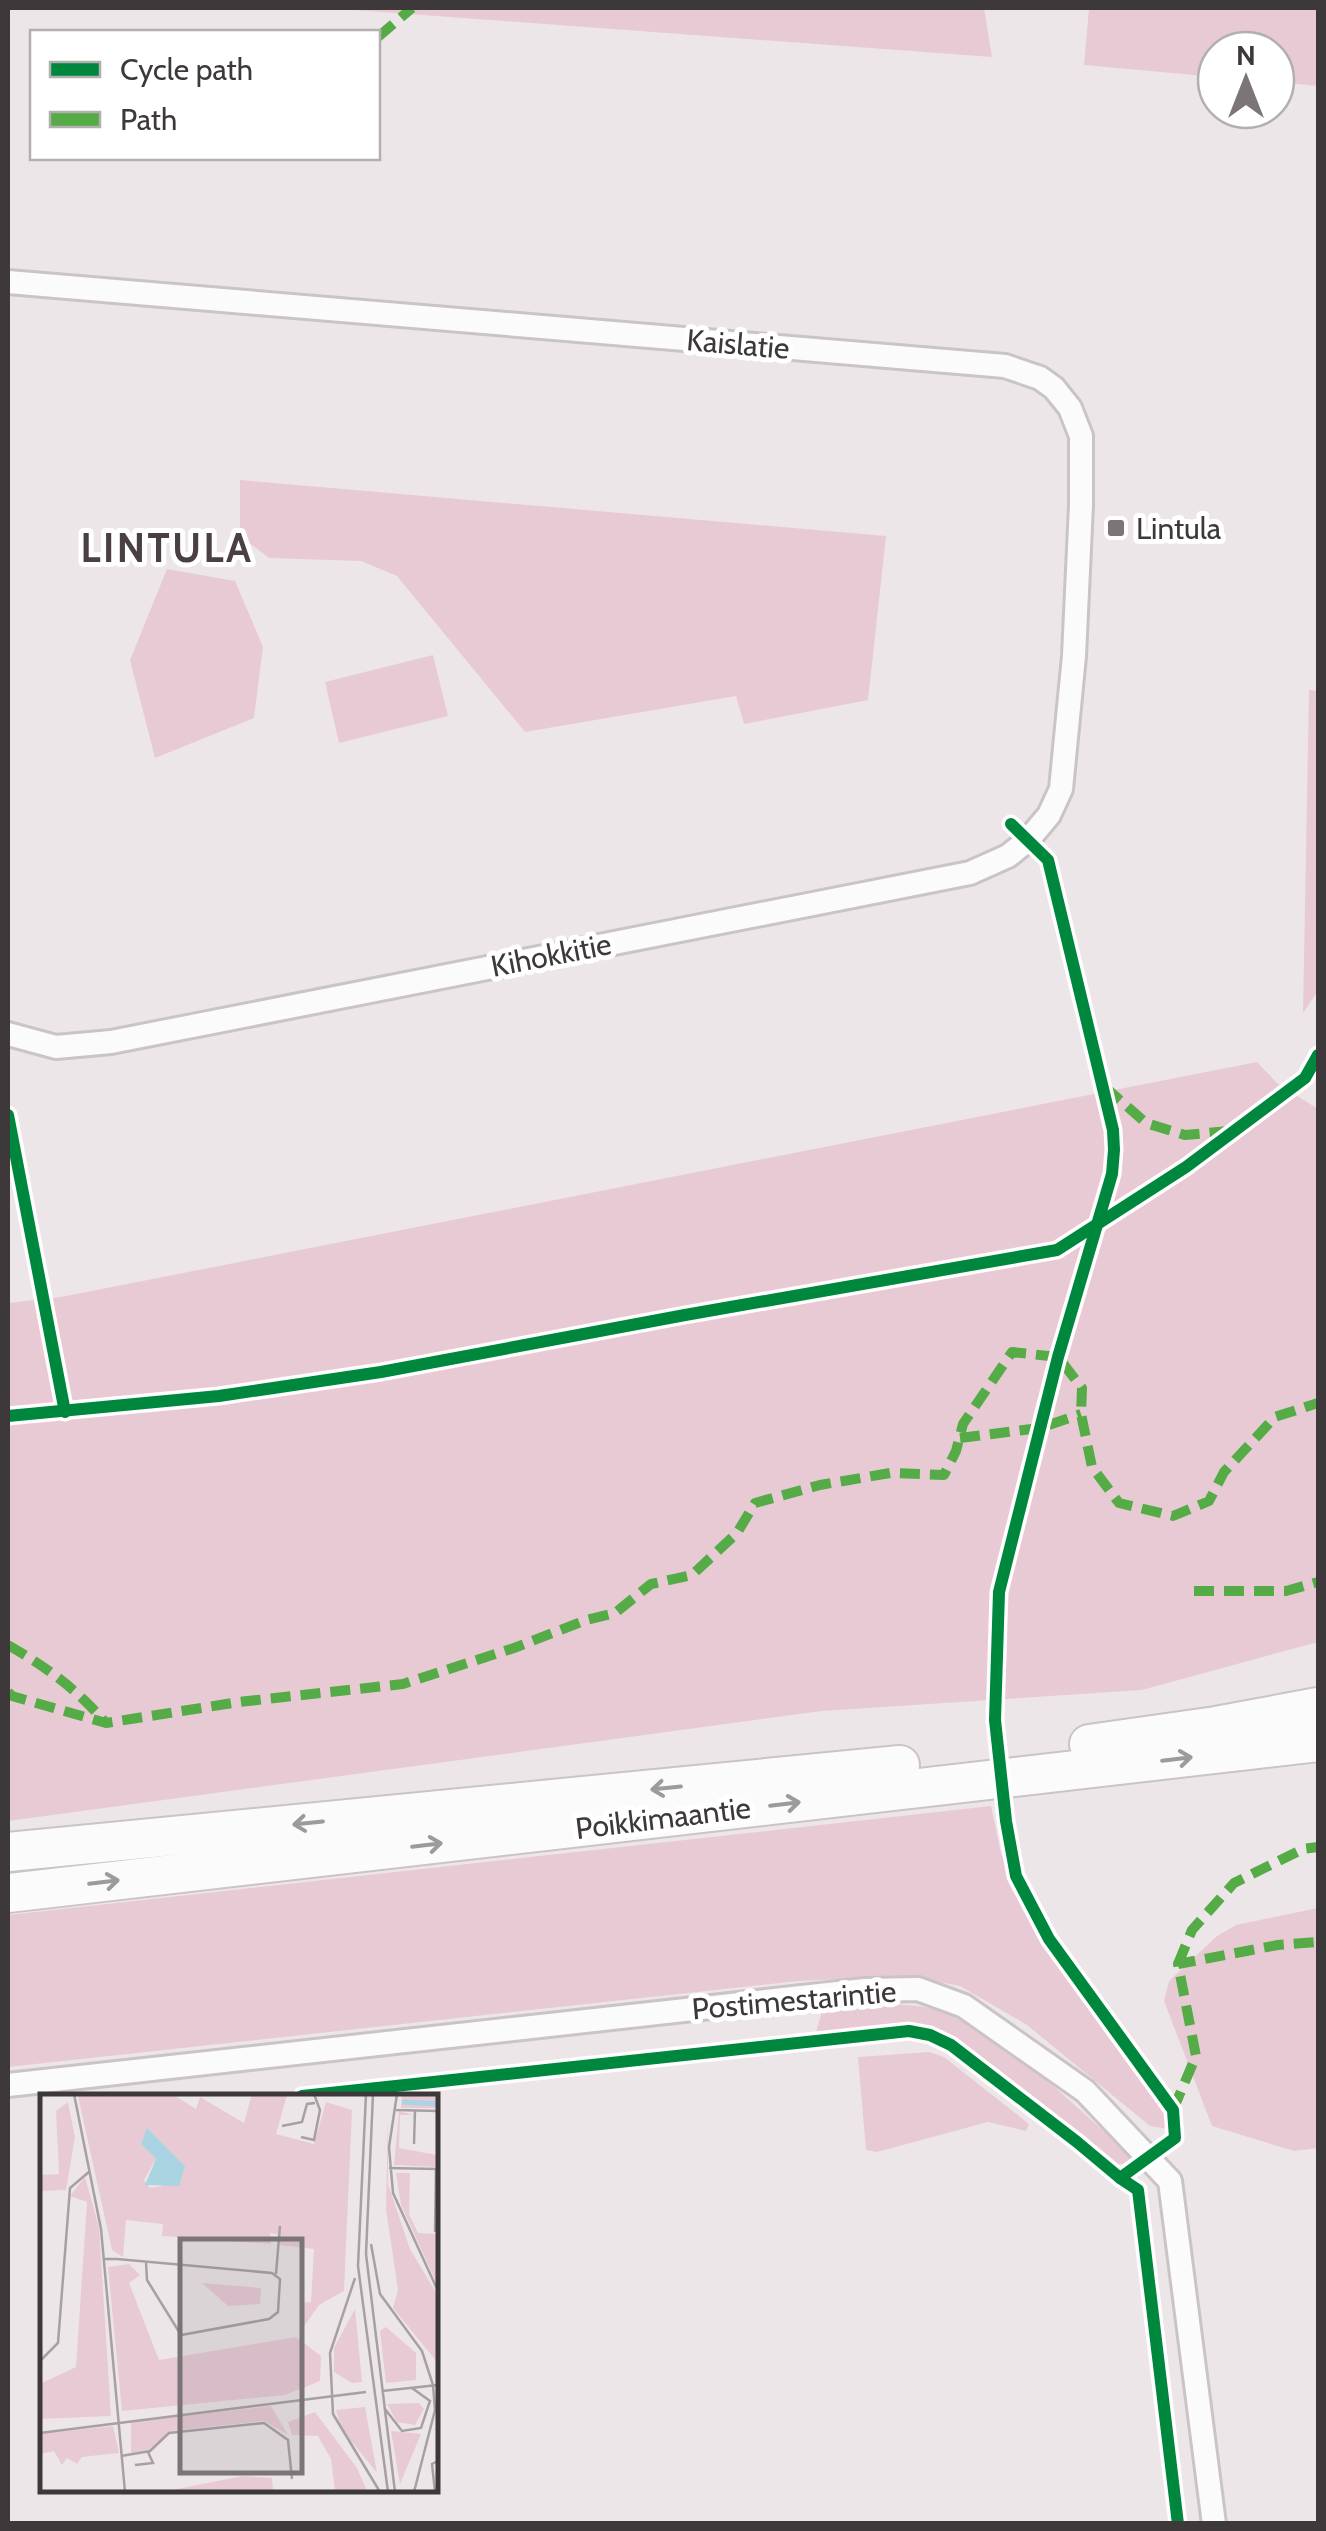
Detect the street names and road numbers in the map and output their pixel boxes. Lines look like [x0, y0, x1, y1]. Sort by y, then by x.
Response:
street label: Kaislatie [685, 321, 791, 367]
street label: Kihokkitie [488, 925, 614, 985]
street label: Poikkimaantie [573, 1789, 753, 1847]
street label: Postimestarintie [690, 1973, 898, 2027]

